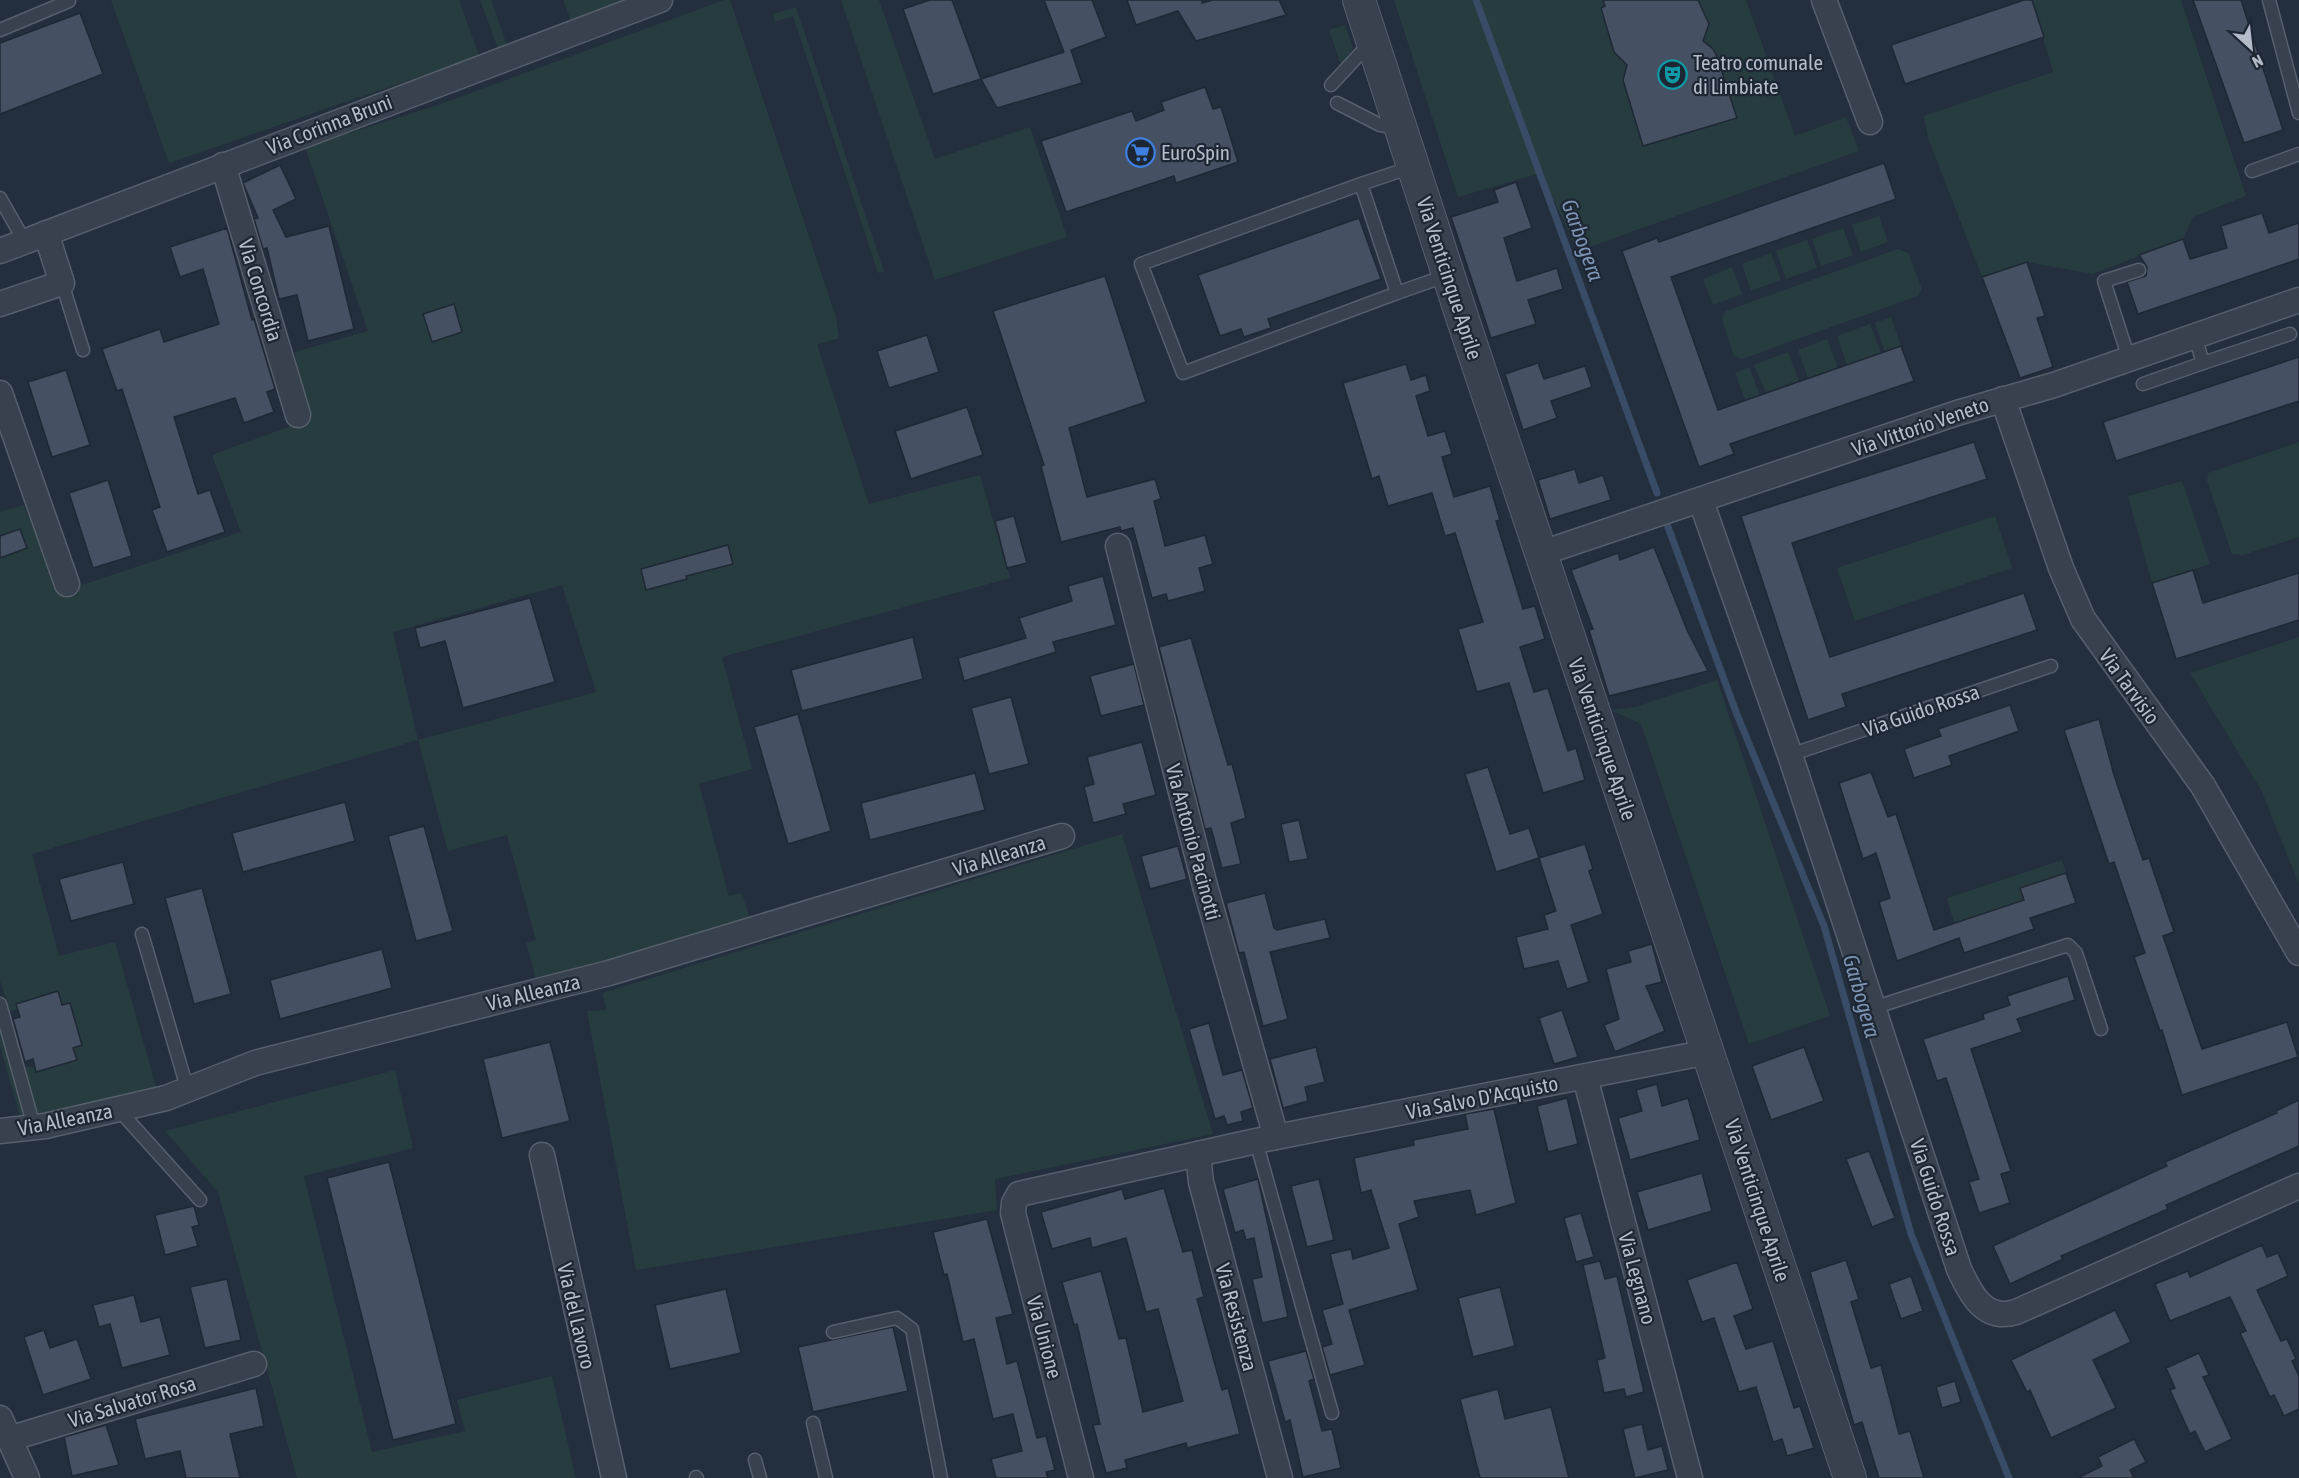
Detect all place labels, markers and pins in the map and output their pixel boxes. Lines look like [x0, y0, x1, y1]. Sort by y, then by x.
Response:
place label: Teatro comunale di Limbiate [1693, 50, 1823, 98]
theatre icon: Teatro comunale di Limbiate [1656, 58, 1688, 90]
supermarket icon: EuroSpin [1124, 136, 1156, 168]
place label: EuroSpin [1161, 140, 1230, 164]

